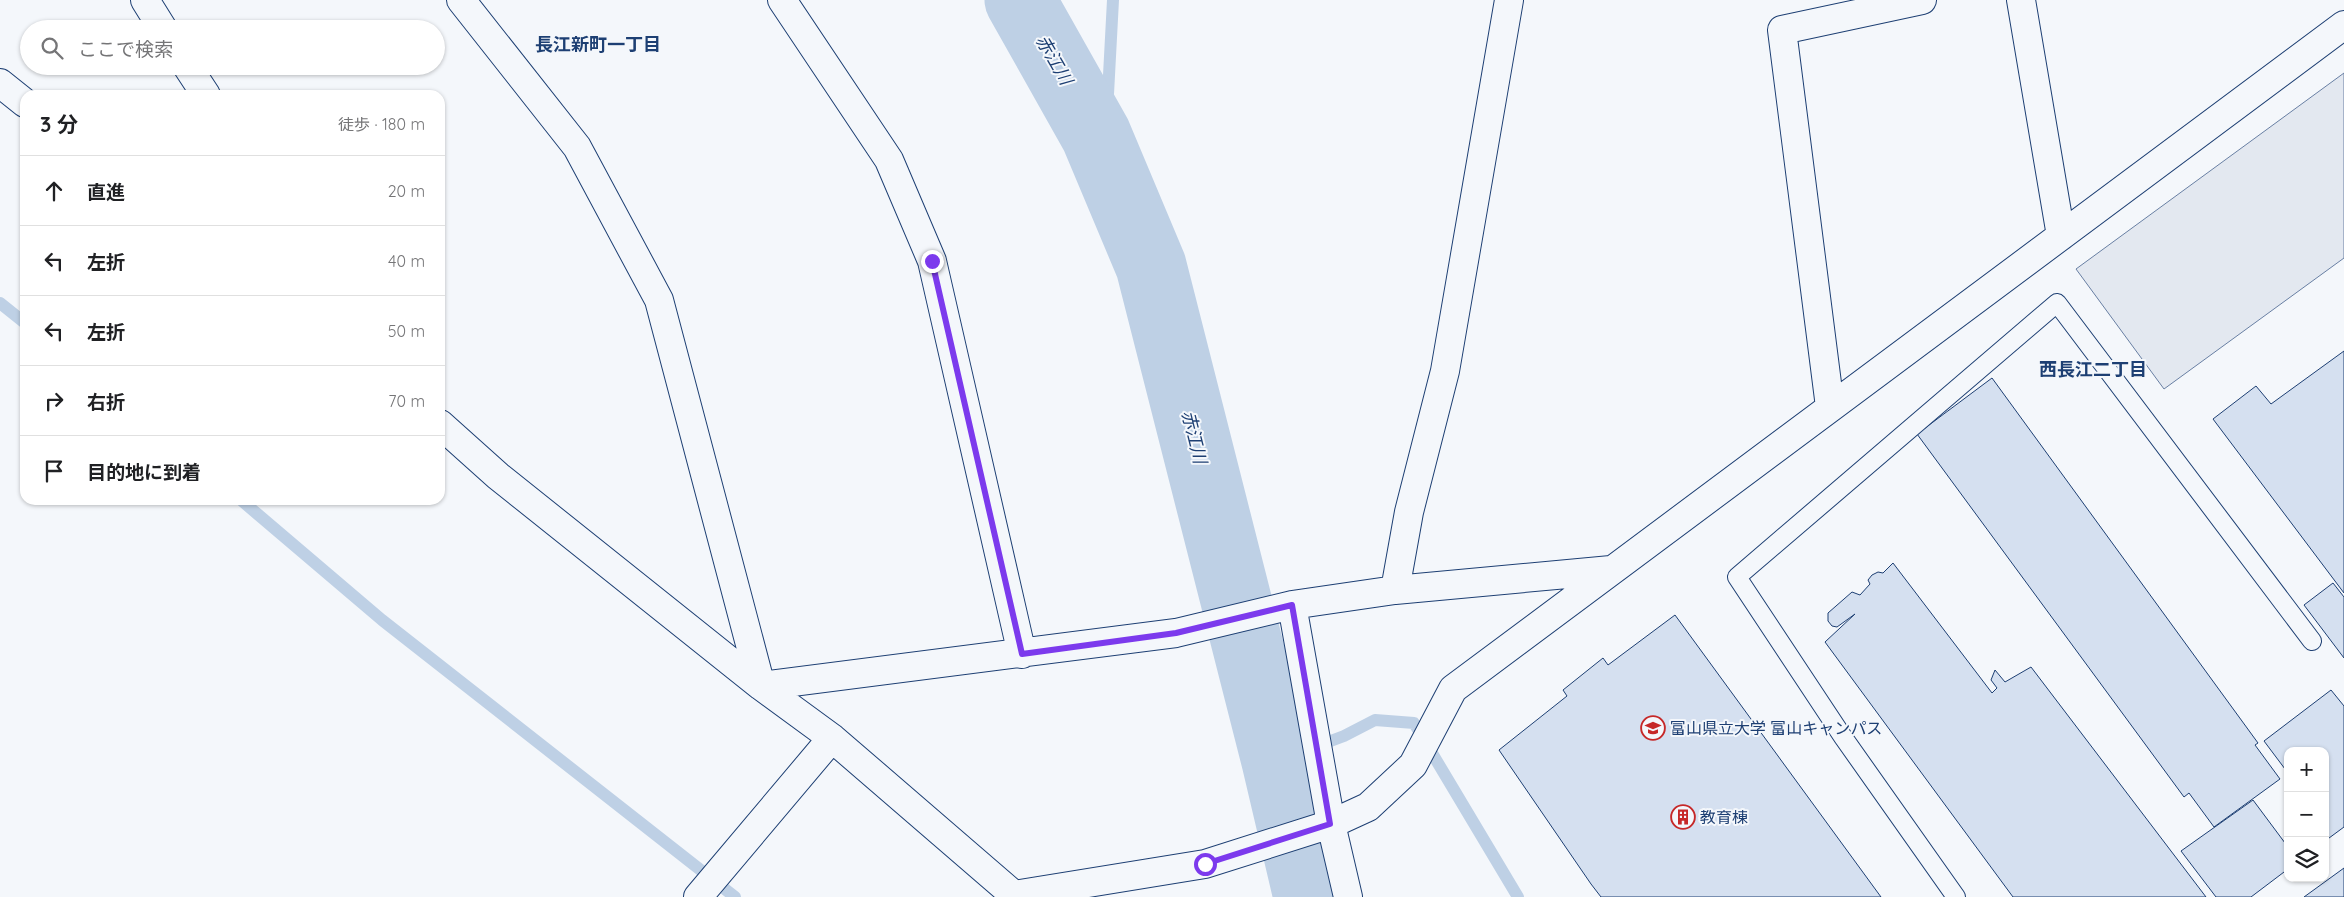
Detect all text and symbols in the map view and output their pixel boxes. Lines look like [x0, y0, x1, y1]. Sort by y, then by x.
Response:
search box [20, 20, 445, 75]
water label: 赤江川 [1031, 31, 1079, 91]
district label: 長江新町一丁目 [535, 33, 661, 56]
icon: search [38, 34, 66, 62]
text: ここで検索 [78, 37, 173, 61]
text: 3 分 [40, 111, 78, 137]
text: 徒歩 · 180 m [338, 114, 425, 134]
icon: ahead [40, 177, 68, 205]
text: 直進 [87, 180, 125, 204]
text: 20 m [388, 181, 425, 201]
icon: left [40, 247, 68, 275]
text: 左折 [87, 250, 125, 274]
route end [921, 250, 944, 273]
text: 40 m [388, 251, 425, 271]
icon: left [40, 317, 68, 345]
text: 左折 [87, 320, 125, 344]
text: 50 m [388, 321, 425, 341]
district label: 西長江二丁目 [2039, 358, 2147, 381]
icon: right [40, 387, 68, 415]
text: 右折 [87, 390, 125, 414]
text: 70 m [388, 391, 425, 411]
water label: 赤江川 [1177, 408, 1213, 468]
icon: arrive [40, 457, 68, 485]
text: 目的地に到着 [87, 460, 201, 484]
school or university icon: 富山県立大学 富山キャンパス [1640, 715, 1666, 741]
place label: 富山県立大学 富山キャンパス [1670, 718, 1882, 738]
map controls [2284, 747, 2329, 882]
button: + [2284, 747, 2329, 792]
button: − [2284, 792, 2329, 837]
building icon: 教育棟 [1670, 804, 1696, 830]
place label: 教育棟 [1700, 807, 1748, 827]
button: layers [2284, 837, 2329, 882]
route start [1194, 853, 1217, 876]

